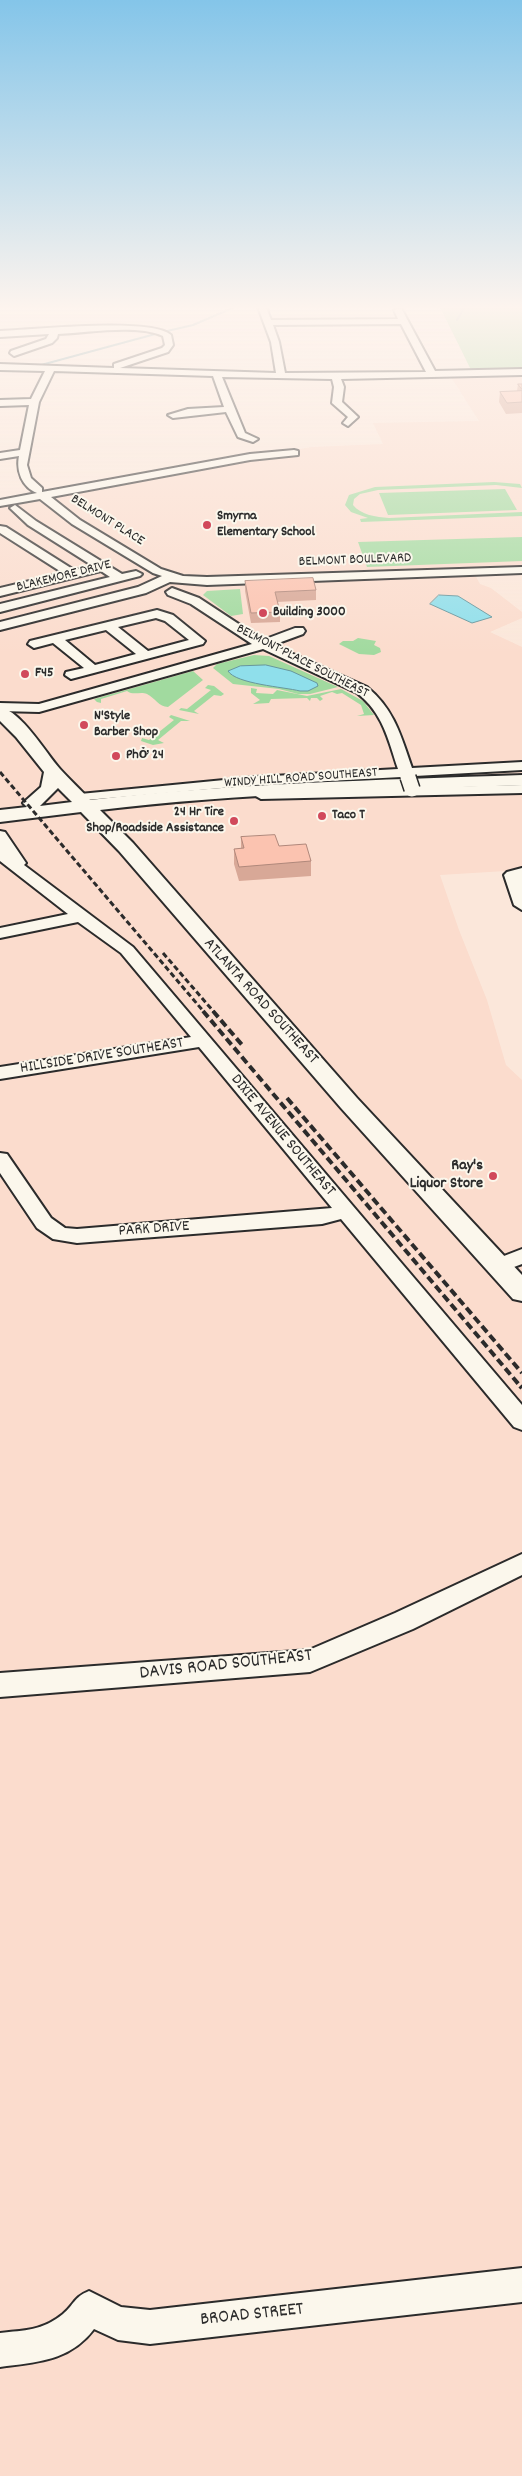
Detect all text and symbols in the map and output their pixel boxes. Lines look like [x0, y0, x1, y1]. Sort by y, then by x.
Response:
street label: BELMONT PLACE [67, 492, 147, 550]
place label: Smyrna Elementary School [217, 509, 315, 542]
marker: Smyrna Elementary School [201, 519, 213, 531]
street label: BELMONT BOULEVARD [298, 551, 412, 571]
street label: BLAKEMORE DRIVE [15, 557, 113, 597]
place label: Building 3000 [273, 605, 346, 621]
marker: Building 3000 [257, 607, 269, 619]
street label: BELMONT PLACE SOUTHEAST [233, 621, 371, 703]
place label: F45 [35, 666, 54, 682]
marker: F45 [19, 668, 31, 680]
place label: N'Style Barber Shop [94, 709, 158, 742]
marker: N'Style Barber Shop [78, 719, 90, 731]
place label: Phở 24 [126, 748, 164, 764]
marker: Phở 24 [110, 750, 122, 762]
street label: WINDY HILL ROAD SOUTHEAST [224, 765, 378, 793]
place label: 24 Hr Tire Shop/Roadside Assistance [86, 805, 224, 838]
place label: Taco T [332, 808, 365, 824]
marker: Taco T [316, 810, 328, 822]
marker: 24 Hr Tire Shop/Roadside Assistance [228, 815, 240, 827]
street label: ATLANTA ROAD SOUTHEAST [198, 935, 322, 1069]
street label: HILLSIDE DRIVE SOUTHEAST [19, 1035, 185, 1079]
street label: DIXIE AVENUE SOUTHEAST [225, 1071, 339, 1201]
place label: Ray's Liquor Store [410, 1157, 483, 1195]
marker: Ray's Liquor Store [487, 1170, 499, 1182]
street label: PARK DRIVE [118, 1218, 190, 1242]
street label: DAVIS ROAD SOUTHEAST [139, 1646, 313, 1686]
street label: BROAD STREET [199, 2299, 305, 2333]

